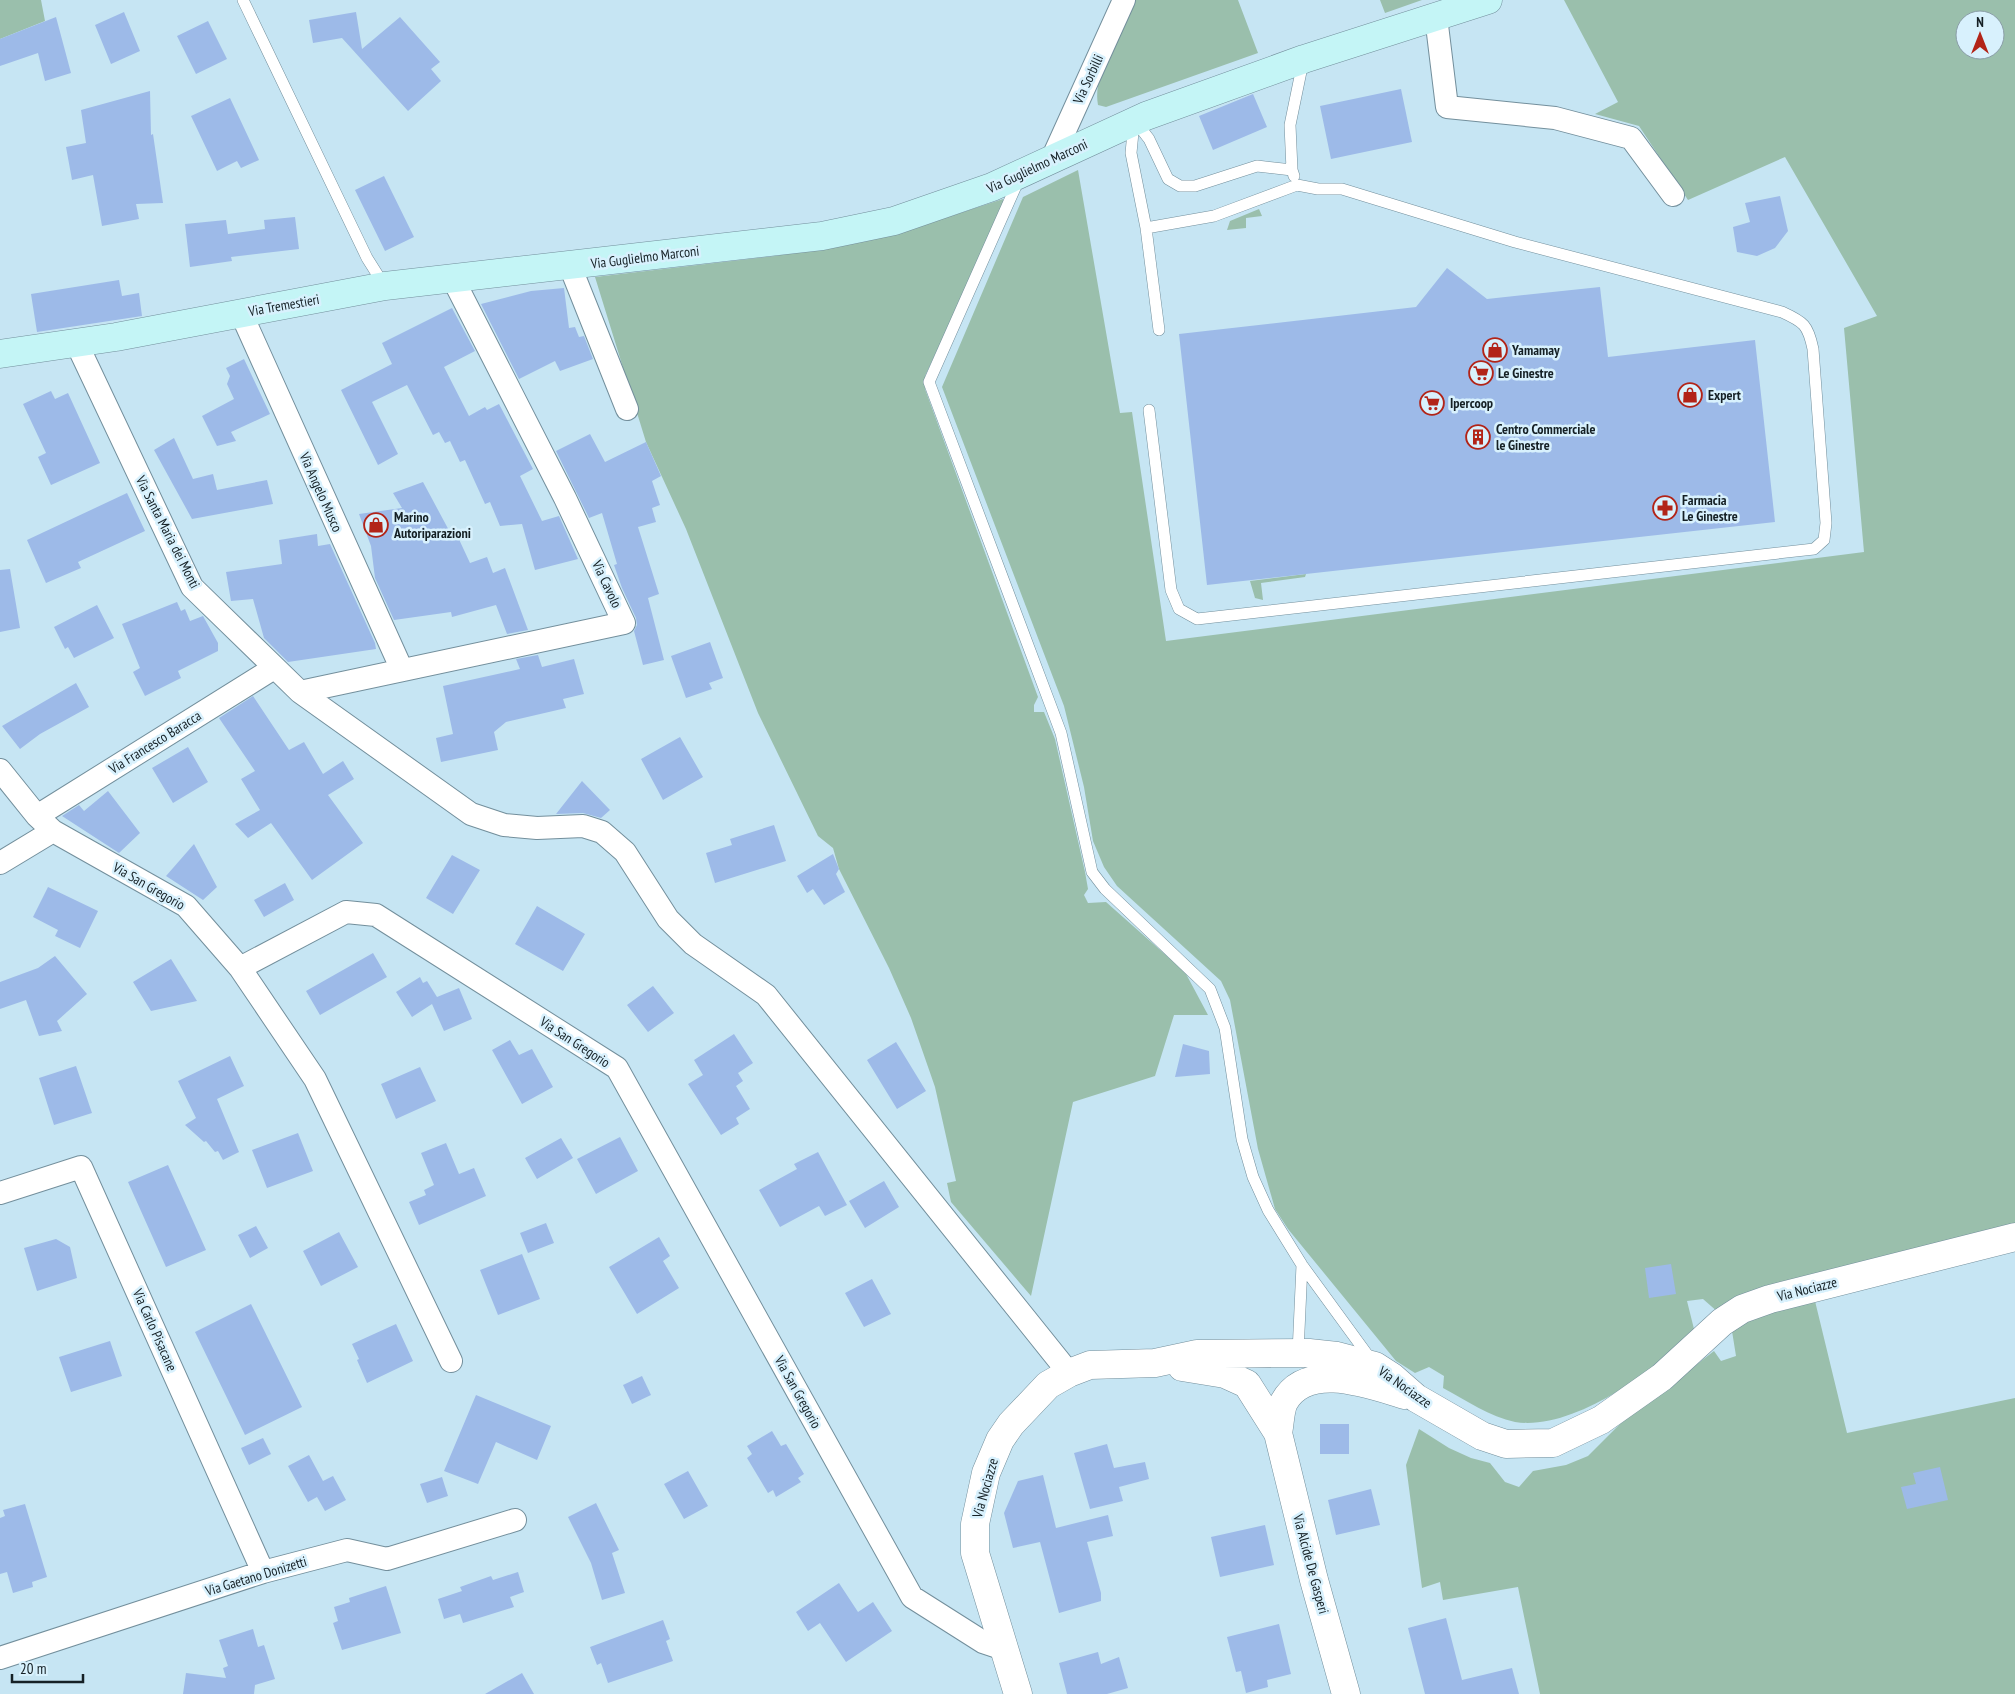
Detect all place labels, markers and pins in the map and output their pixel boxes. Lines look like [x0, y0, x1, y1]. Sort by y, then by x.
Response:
shop icon: Yamamay [1482, 337, 1508, 363]
place label: Yamamay [1511, 341, 1560, 359]
supermarket icon: Le Ginestre [1468, 360, 1494, 386]
place label: Le Ginestre [1498, 364, 1554, 382]
shop icon: Expert [1677, 382, 1703, 408]
place label: Expert [1708, 386, 1741, 404]
supermarket icon: Ipercoop [1419, 390, 1445, 416]
place label: Ipercoop [1450, 394, 1493, 412]
place label: Centro Commerciale le Ginestre [1496, 420, 1595, 454]
building icon: Centro Commerciale le Ginestre [1465, 424, 1491, 450]
place label: Farmacia Le Ginestre [1682, 491, 1738, 525]
pharmacy icon: Farmacia Le Ginestre [1652, 495, 1678, 521]
place label: Marino Autoriparazioni [393, 508, 471, 542]
shop icon: Marino Autoriparazioni [363, 512, 389, 538]

